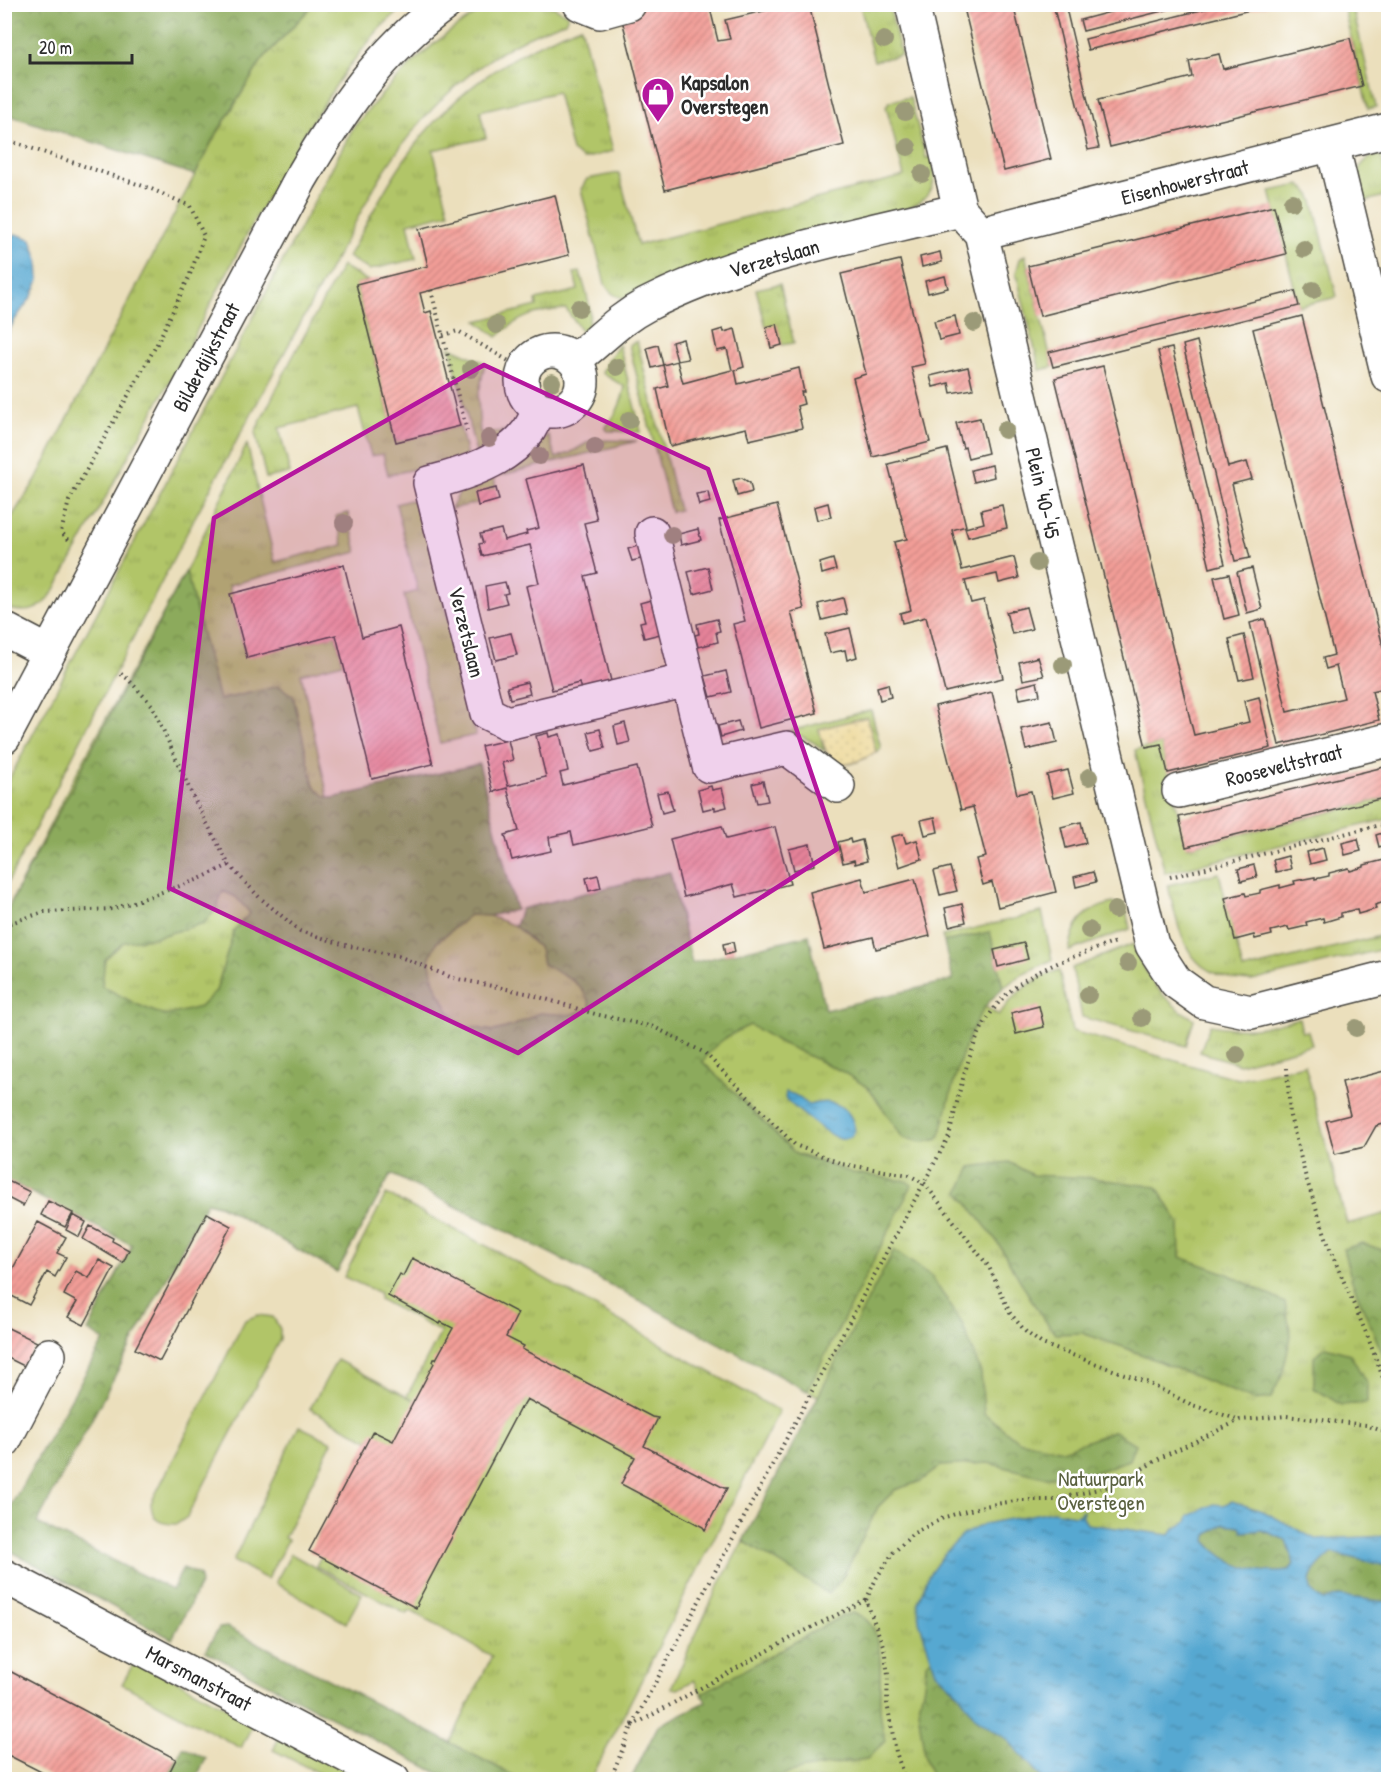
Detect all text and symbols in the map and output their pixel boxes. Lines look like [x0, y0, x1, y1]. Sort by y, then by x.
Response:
scale bar [30, 27, 132, 65]
text: 20 m [39, 35, 72, 60]
place label: Kapsalon Overstegen [681, 68, 768, 122]
shop icon: Kapsalon Overstegen [640, 76, 676, 123]
street label: Eisenhowerstraat [1118, 152, 1253, 212]
street label: Verzetslaan [726, 231, 822, 285]
street label: Bilderdijkstraat [165, 297, 247, 416]
street label: Plein '40-'45 [1018, 445, 1068, 541]
street label: Verzetslaan [442, 584, 492, 680]
street label: Rooseveltstraat [1222, 736, 1346, 794]
park label: Natuurpark Overstegen [1057, 1464, 1145, 1517]
street label: Marsmanstraat [141, 1638, 258, 1718]

